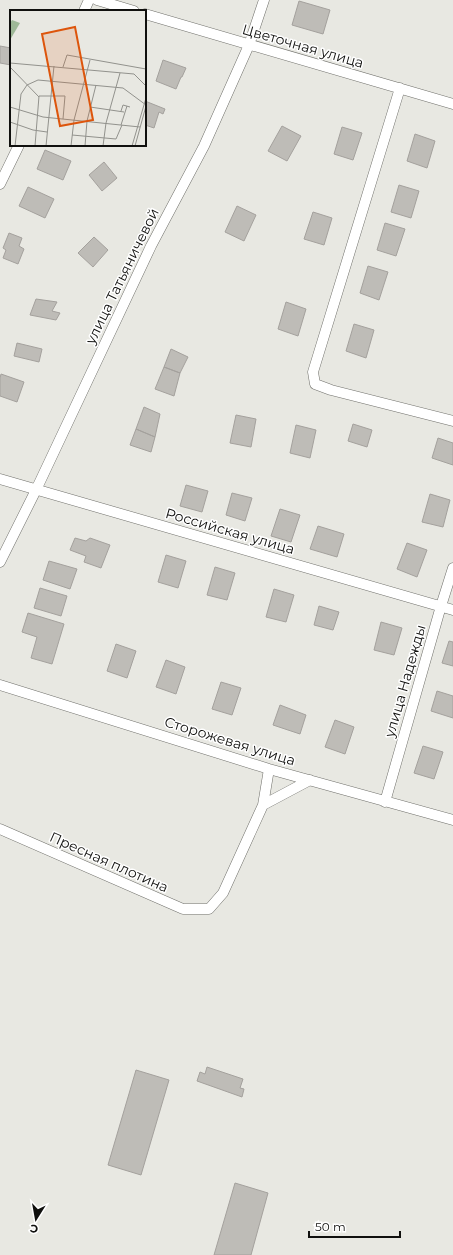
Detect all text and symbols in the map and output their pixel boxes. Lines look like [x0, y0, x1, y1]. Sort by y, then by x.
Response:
inset map [10, 10, 146, 146]
street label: Цветочная улица [240, 20, 366, 72]
street label: улица Татьяничевой [81, 205, 163, 348]
street label: Российская улица [163, 504, 297, 558]
street label: улица Надежды [380, 623, 430, 740]
street label: Сторожевая улица [162, 713, 298, 769]
street label: Пресная плотина [47, 828, 171, 896]
north arrow [16, 1199, 56, 1239]
scale bar [309, 1213, 400, 1239]
text: 50 m [315, 1219, 346, 1234]
text: С [29, 1221, 39, 1236]

